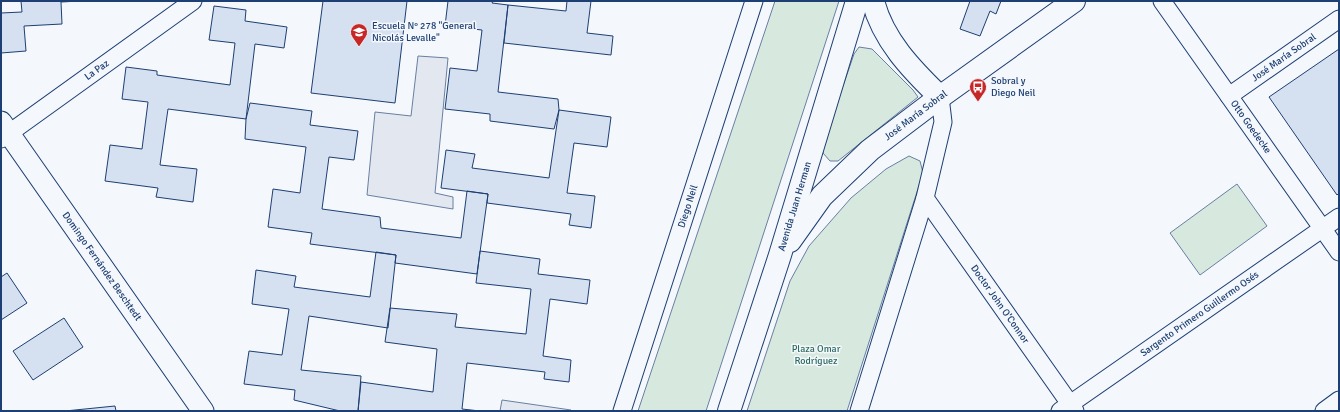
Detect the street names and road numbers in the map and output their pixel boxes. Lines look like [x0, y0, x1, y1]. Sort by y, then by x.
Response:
street label: José María Sobral [1249, 31, 1319, 84]
street label: La Paz [82, 57, 112, 83]
street label: José María Sobral [882, 88, 950, 143]
street label: Otto Goedecke [1228, 98, 1274, 156]
street label: Avenida Juan Herman [776, 160, 814, 253]
street label: Diego Neil [675, 183, 700, 229]
street label: Domingo Fernández Beschtedt [60, 209, 144, 323]
street label: Doctor John O'Connor [968, 263, 1032, 346]
street label: Sargento Primero Guillermo Osés [1138, 268, 1262, 359]

